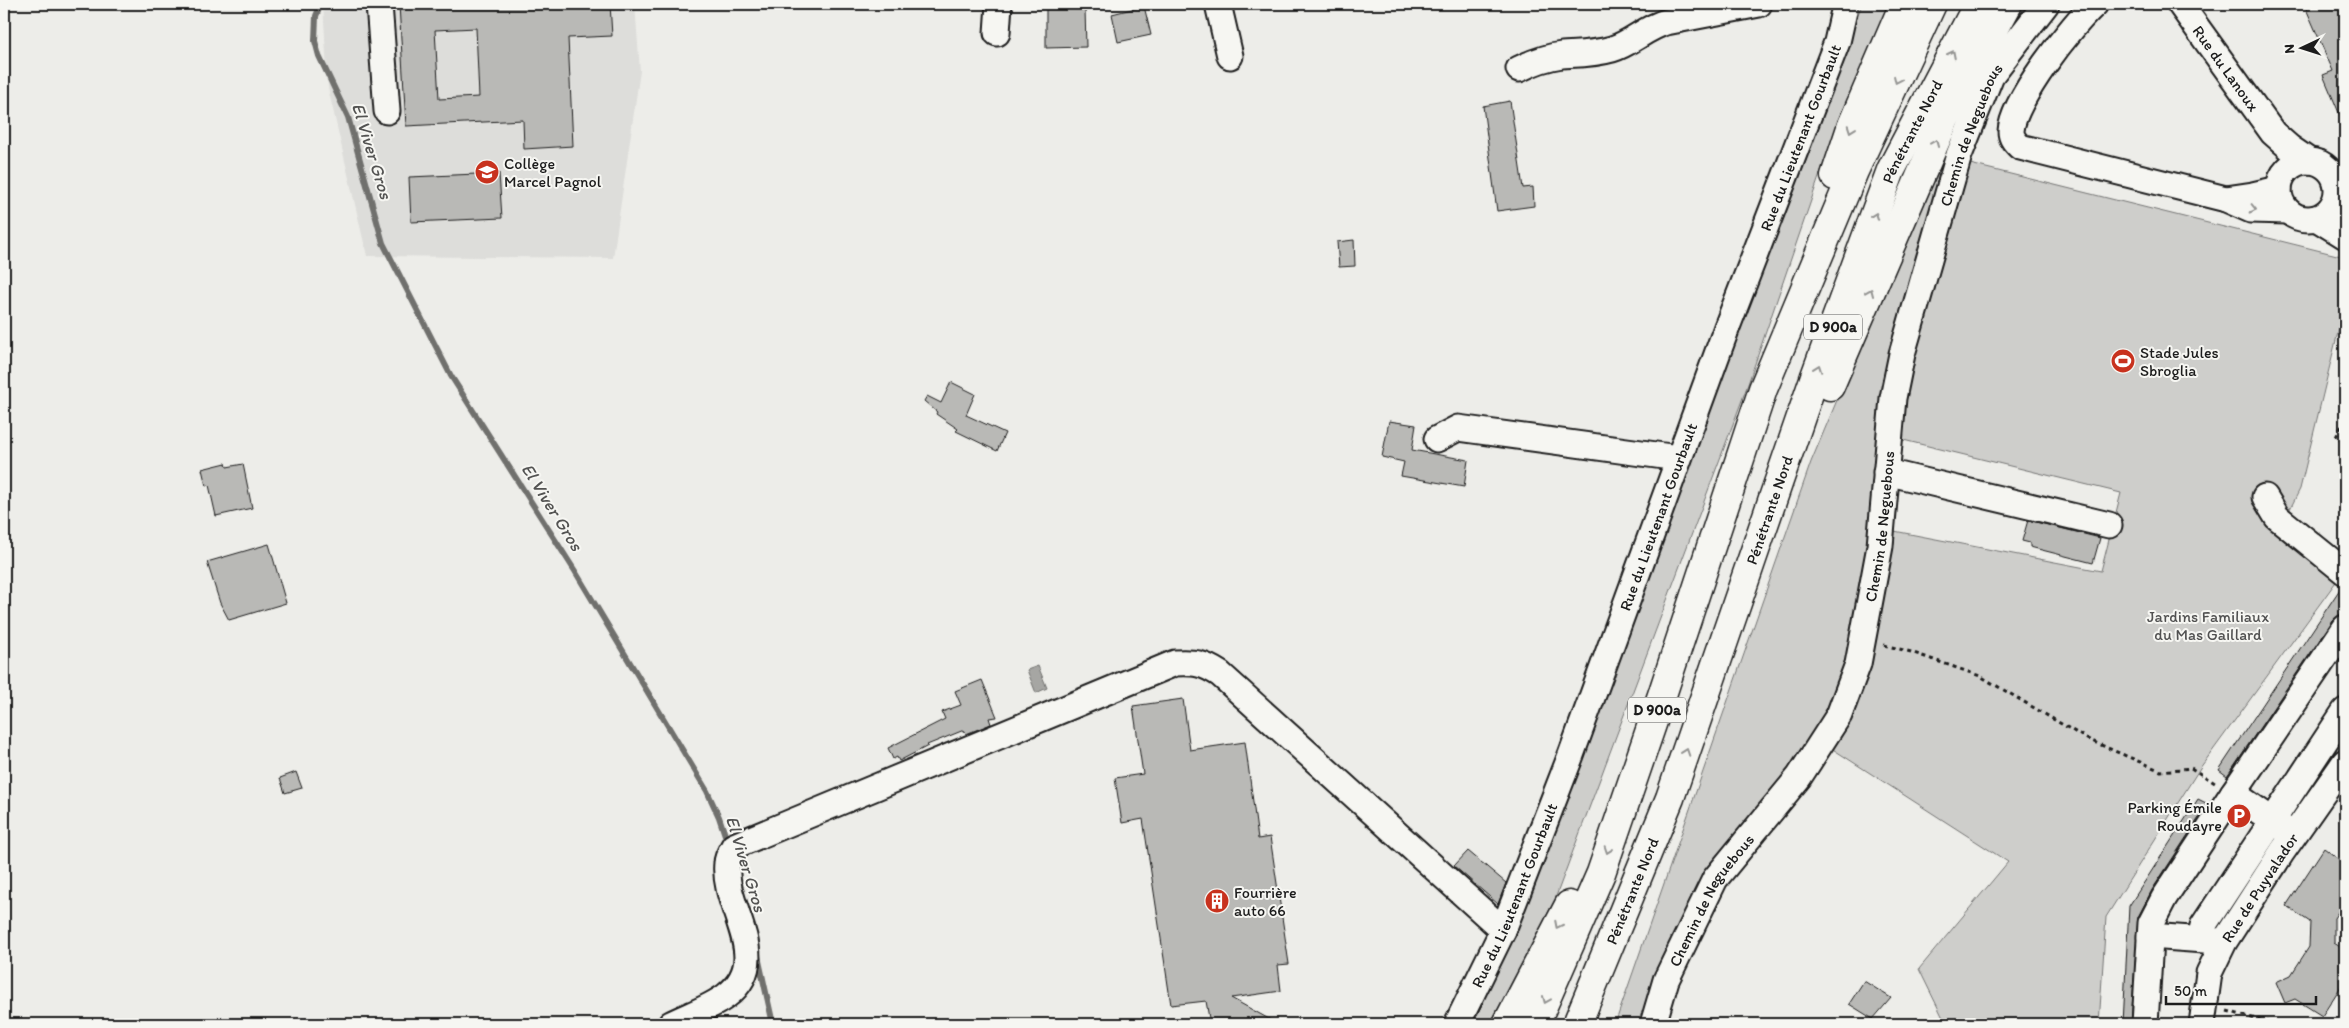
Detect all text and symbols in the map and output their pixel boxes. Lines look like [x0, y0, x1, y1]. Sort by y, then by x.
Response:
street label: Rue du Lanoux [2189, 22, 2263, 115]
north arrow [2276, 22, 2326, 72]
street label: Rue du Lieutenant Gourbault [1756, 42, 1845, 234]
text: N [2281, 44, 2298, 54]
one-way arrow [1946, 50, 1956, 59]
street label: Chemin de Neguebous [1935, 59, 2006, 209]
one-way arrow [1892, 75, 1903, 84]
street label: Pénétrante Nord [1878, 76, 1946, 186]
water label: El Viver Gros [347, 100, 397, 203]
one-way arrow [1847, 125, 1857, 133]
one-way arrow [1929, 139, 1940, 148]
place label: Collège Marcel Pagnol [504, 154, 602, 191]
school or university icon: Collège Marcel Pagnol [474, 159, 500, 185]
one-way arrow [2249, 203, 2257, 214]
one-way arrow [1868, 212, 1879, 221]
one-way arrow [1864, 288, 1875, 297]
road number: D 900a [1804, 314, 1862, 340]
place label: Stade Jules Sbroglia [2140, 343, 2219, 380]
sports icon: Stade Jules Sbroglia [2110, 348, 2136, 374]
one-way arrow [1812, 365, 1822, 373]
street label: Rue du Lieutenant Gourbault [1615, 420, 1701, 613]
street label: Chemin de Neguebous [1860, 450, 1898, 603]
street label: Pénétrante Nord [1741, 453, 1797, 567]
water label: El Viver Gros [516, 459, 588, 556]
park label: Jardins Familiaux du Mas Gaillard [2147, 607, 2269, 644]
road number: D 900a [1628, 698, 1686, 722]
one-way arrow [1680, 748, 1690, 757]
place label: Parking Émile Roudayre [2128, 798, 2222, 835]
street label: Rue du Lieutenant Gourbault [1467, 800, 1561, 991]
parking icon: Parking Émile Roudayre [2226, 803, 2252, 829]
water label: El Viver Gros [721, 813, 771, 916]
street label: Rue de Puyvalador [2217, 829, 2302, 946]
street label: Chemin de Neguebous [1665, 830, 1758, 970]
street label: Pénétrante Nord [1601, 834, 1662, 947]
one-way arrow [1604, 846, 1614, 854]
place label: Fourrière auto 66 [1234, 883, 1297, 920]
building icon: Fourrière auto 66 [1204, 888, 1230, 914]
one-way arrow [1554, 920, 1564, 929]
scale bar [2166, 973, 2316, 1005]
text: 50 m [2174, 982, 2207, 1000]
one-way arrow [1541, 995, 1552, 1004]

